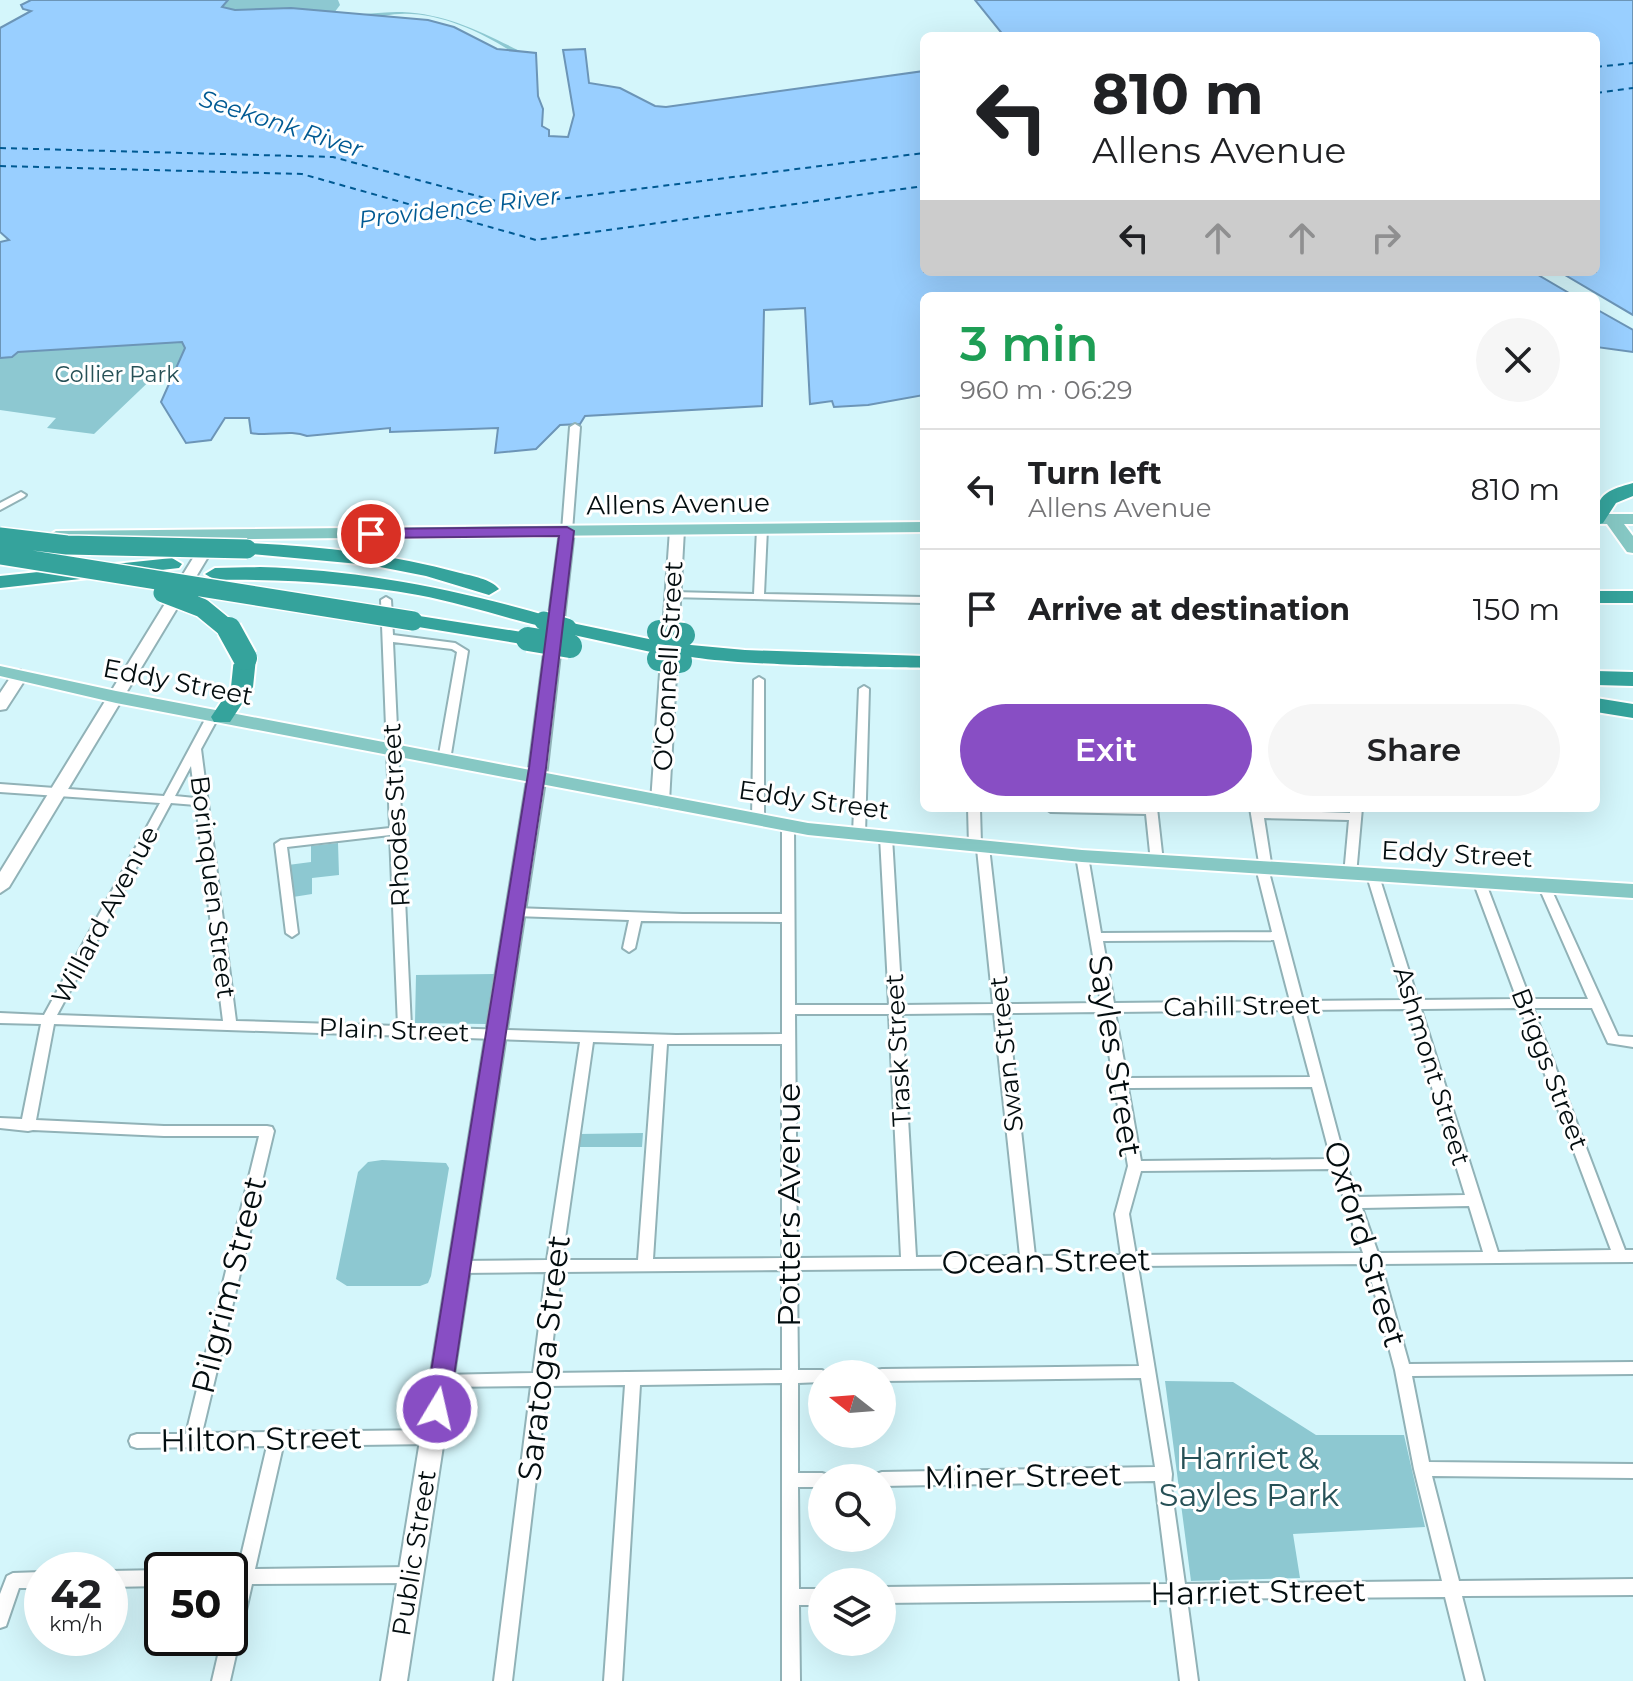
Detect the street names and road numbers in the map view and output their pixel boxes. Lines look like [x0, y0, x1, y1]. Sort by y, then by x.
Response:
street label: Allens Avenue [586, 486, 770, 522]
street label: O'Connell Street [647, 560, 689, 772]
street label: Eddy Street [100, 652, 256, 712]
street label: Rhodes Street [375, 722, 417, 908]
street label: Borinquen Street [183, 774, 243, 1000]
street label: Eddy Street [737, 774, 891, 826]
street label: Willard Avenue [45, 820, 165, 1010]
street label: Eddy Street [1380, 834, 1534, 874]
street label: Sayles Street [1080, 952, 1151, 1160]
street label: Ashmont Street [1387, 963, 1477, 1169]
street label: Trask Street [878, 973, 918, 1127]
street label: Swan Street [982, 975, 1030, 1133]
street label: Briggs Street [1505, 984, 1595, 1154]
street label: Cahill Street [1163, 989, 1321, 1023]
street label: Plain Street [318, 1011, 470, 1049]
street label: Potters Avenue [769, 1083, 808, 1327]
street label: Oxford Street [1316, 1136, 1415, 1352]
street label: Pilgrim Street [183, 1172, 274, 1397]
street label: Saratoga Street [509, 1233, 578, 1483]
street label: Ocean Street [941, 1239, 1151, 1282]
street label: Hilton Street [160, 1417, 362, 1460]
street label: Miner Street [924, 1454, 1122, 1497]
street label: Public Street [385, 1468, 443, 1638]
street label: Harriet Street [1150, 1570, 1366, 1613]

